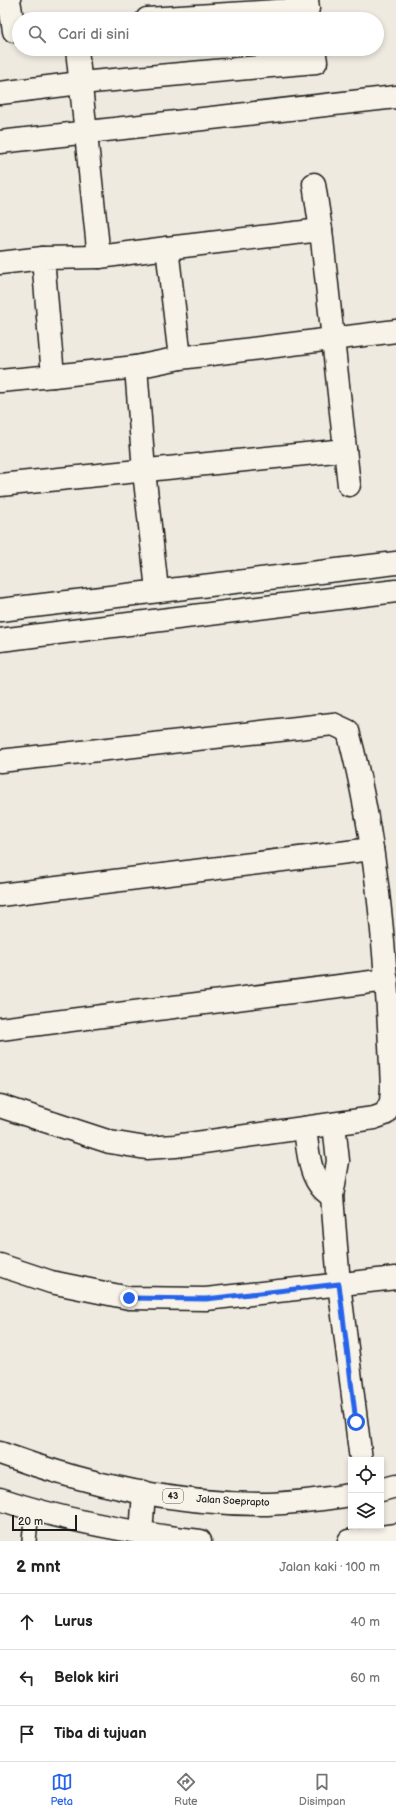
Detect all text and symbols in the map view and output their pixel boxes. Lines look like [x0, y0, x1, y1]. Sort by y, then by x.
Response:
search box [12, 12, 384, 56]
icon: search [26, 23, 48, 45]
text: Cari di sini [58, 25, 129, 44]
route end [120, 1289, 138, 1307]
route start [347, 1413, 365, 1431]
map controls [348, 1457, 384, 1529]
button: locate [348, 1457, 384, 1493]
road number: 43 [163, 1489, 183, 1503]
street label: Jalan Soeprapto [196, 1493, 270, 1509]
button: layers [348, 1493, 384, 1529]
scale bar [12, 1513, 77, 1532]
text: 20 m [18, 1515, 43, 1528]
text: 2 mnt [16, 1557, 60, 1577]
text: Jalan kaki · 100 m [279, 1559, 380, 1575]
icon: ahead [16, 1611, 38, 1633]
text: Lurus [54, 1612, 93, 1631]
text: 40 m [350, 1614, 380, 1630]
icon: left [16, 1667, 38, 1689]
text: Belok kiri [54, 1668, 119, 1687]
text: 60 m [350, 1670, 380, 1686]
icon: arrive [16, 1723, 38, 1745]
text: Tiba di tujuan [54, 1724, 147, 1743]
tab: Peta [51, 1771, 73, 1808]
tab: Rute [174, 1771, 198, 1808]
tab: Disimpan [299, 1771, 345, 1808]

